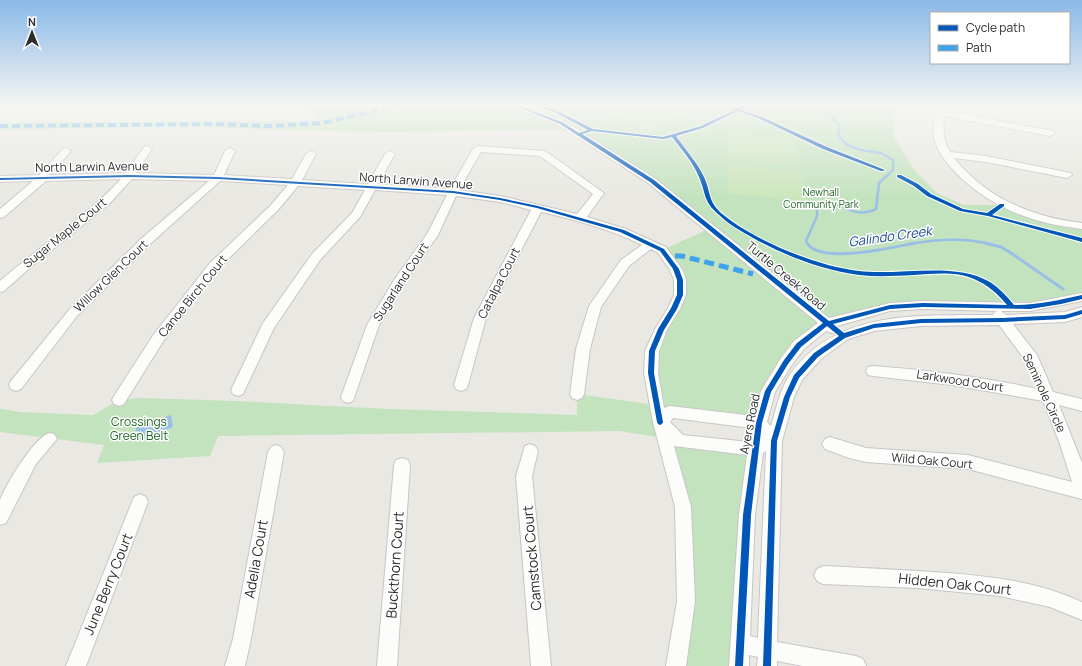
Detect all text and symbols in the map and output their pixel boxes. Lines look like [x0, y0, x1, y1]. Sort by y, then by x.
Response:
north arrow [12, 12, 52, 52]
legend [930, 12, 1070, 64]
text: N [28, 14, 36, 29]
text: Cycle path [966, 19, 1025, 36]
text: Path [966, 39, 992, 56]
street label: North Larwin Avenue [35, 157, 149, 176]
street label: North Larwin Avenue [359, 168, 473, 193]
park label: Newhall Community Park [783, 185, 860, 211]
street label: Sugar Maple Court [19, 193, 110, 272]
water label: Galindo Creek [847, 221, 935, 251]
street label: Willow Glen Court [70, 236, 152, 316]
street label: Turtle Creek Road [743, 237, 830, 314]
street label: Sugarland Court [369, 239, 432, 324]
street label: Catalpa Court [473, 244, 524, 321]
street label: Canoe Birch Court [154, 251, 231, 340]
street label: Seminole Circle [1019, 350, 1070, 435]
street label: Larkwood Court [915, 365, 1005, 396]
street label: Ayers Road [735, 392, 764, 456]
park label: Crossings Green Belt [110, 413, 168, 444]
street label: Wild Oak Court [891, 448, 974, 473]
street label: Camstock Court [517, 504, 546, 611]
street label: Buckthorn Court [381, 510, 408, 619]
street label: Adelia Court [239, 518, 272, 600]
street label: June Berry Court [78, 530, 137, 638]
street label: Hidden Oak Court [898, 568, 1013, 599]

